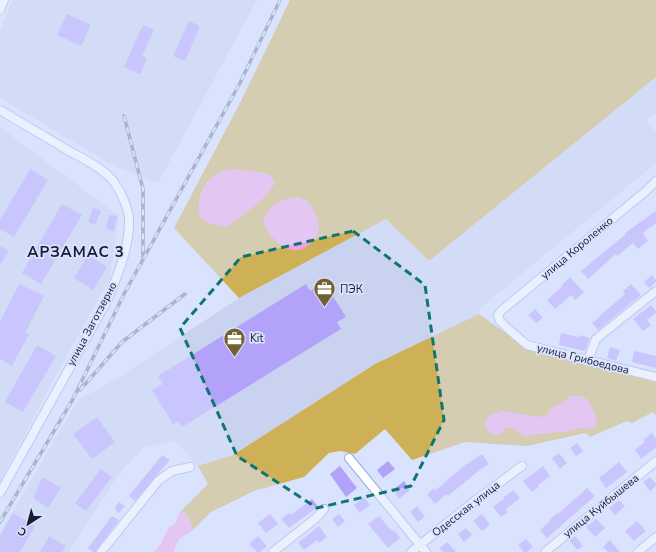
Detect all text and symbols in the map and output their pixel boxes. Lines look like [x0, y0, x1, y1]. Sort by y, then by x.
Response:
street label: улица Короленко [538, 213, 616, 283]
district label: АРЗАМАС 3 [27, 242, 125, 262]
office icon: ПЭК [311, 276, 337, 309]
street label: улица Заготзерно [64, 279, 120, 369]
place label: ПЭК [340, 282, 363, 297]
office icon: Kit [222, 325, 248, 358]
place label: Kit [250, 331, 263, 346]
street label: улица Грибоедова [535, 340, 631, 378]
street label: улица Куйбышева [560, 471, 642, 541]
street label: Одесская улица [429, 478, 503, 540]
north arrow [8, 504, 48, 544]
text: С [15, 523, 30, 540]

